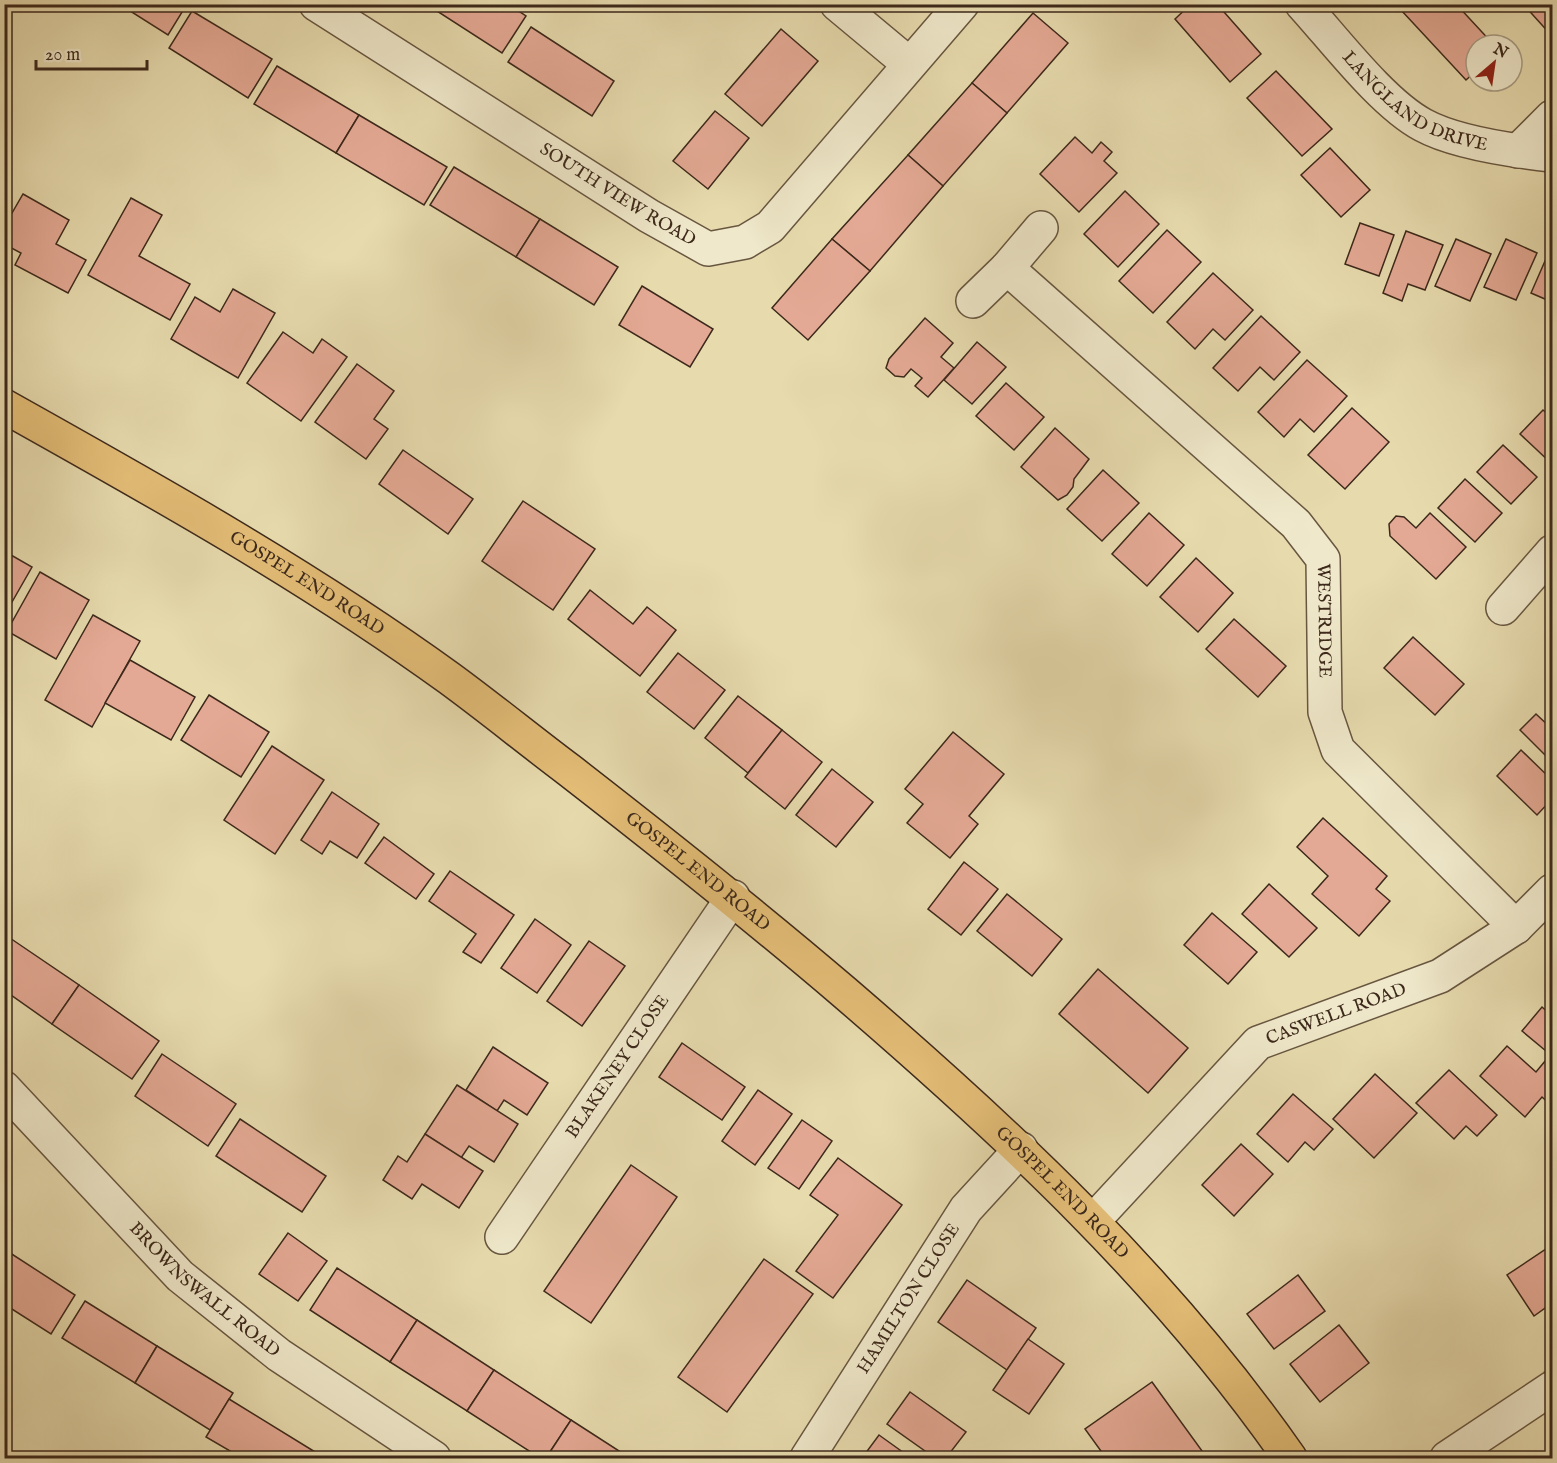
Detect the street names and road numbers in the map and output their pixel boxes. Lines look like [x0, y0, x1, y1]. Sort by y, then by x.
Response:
street label: LANGLAND DRIVE [1337, 46, 1490, 157]
street label: SOUTH VIEW ROAD [535, 138, 700, 251]
street label: GOSPEL END ROAD [225, 526, 389, 641]
street label: WESTRIDGE [1312, 563, 1336, 678]
street label: GOSPEL END ROAD [621, 807, 775, 937]
street label: CASWELL ROAD [1263, 978, 1410, 1051]
street label: BLAKENEY CLOSE [561, 990, 675, 1143]
street label: GOSPEL END ROAD [991, 1121, 1134, 1264]
street label: BROWNSWALL ROAD [124, 1217, 285, 1363]
street label: HAMILTON CLOSE [852, 1219, 965, 1378]

